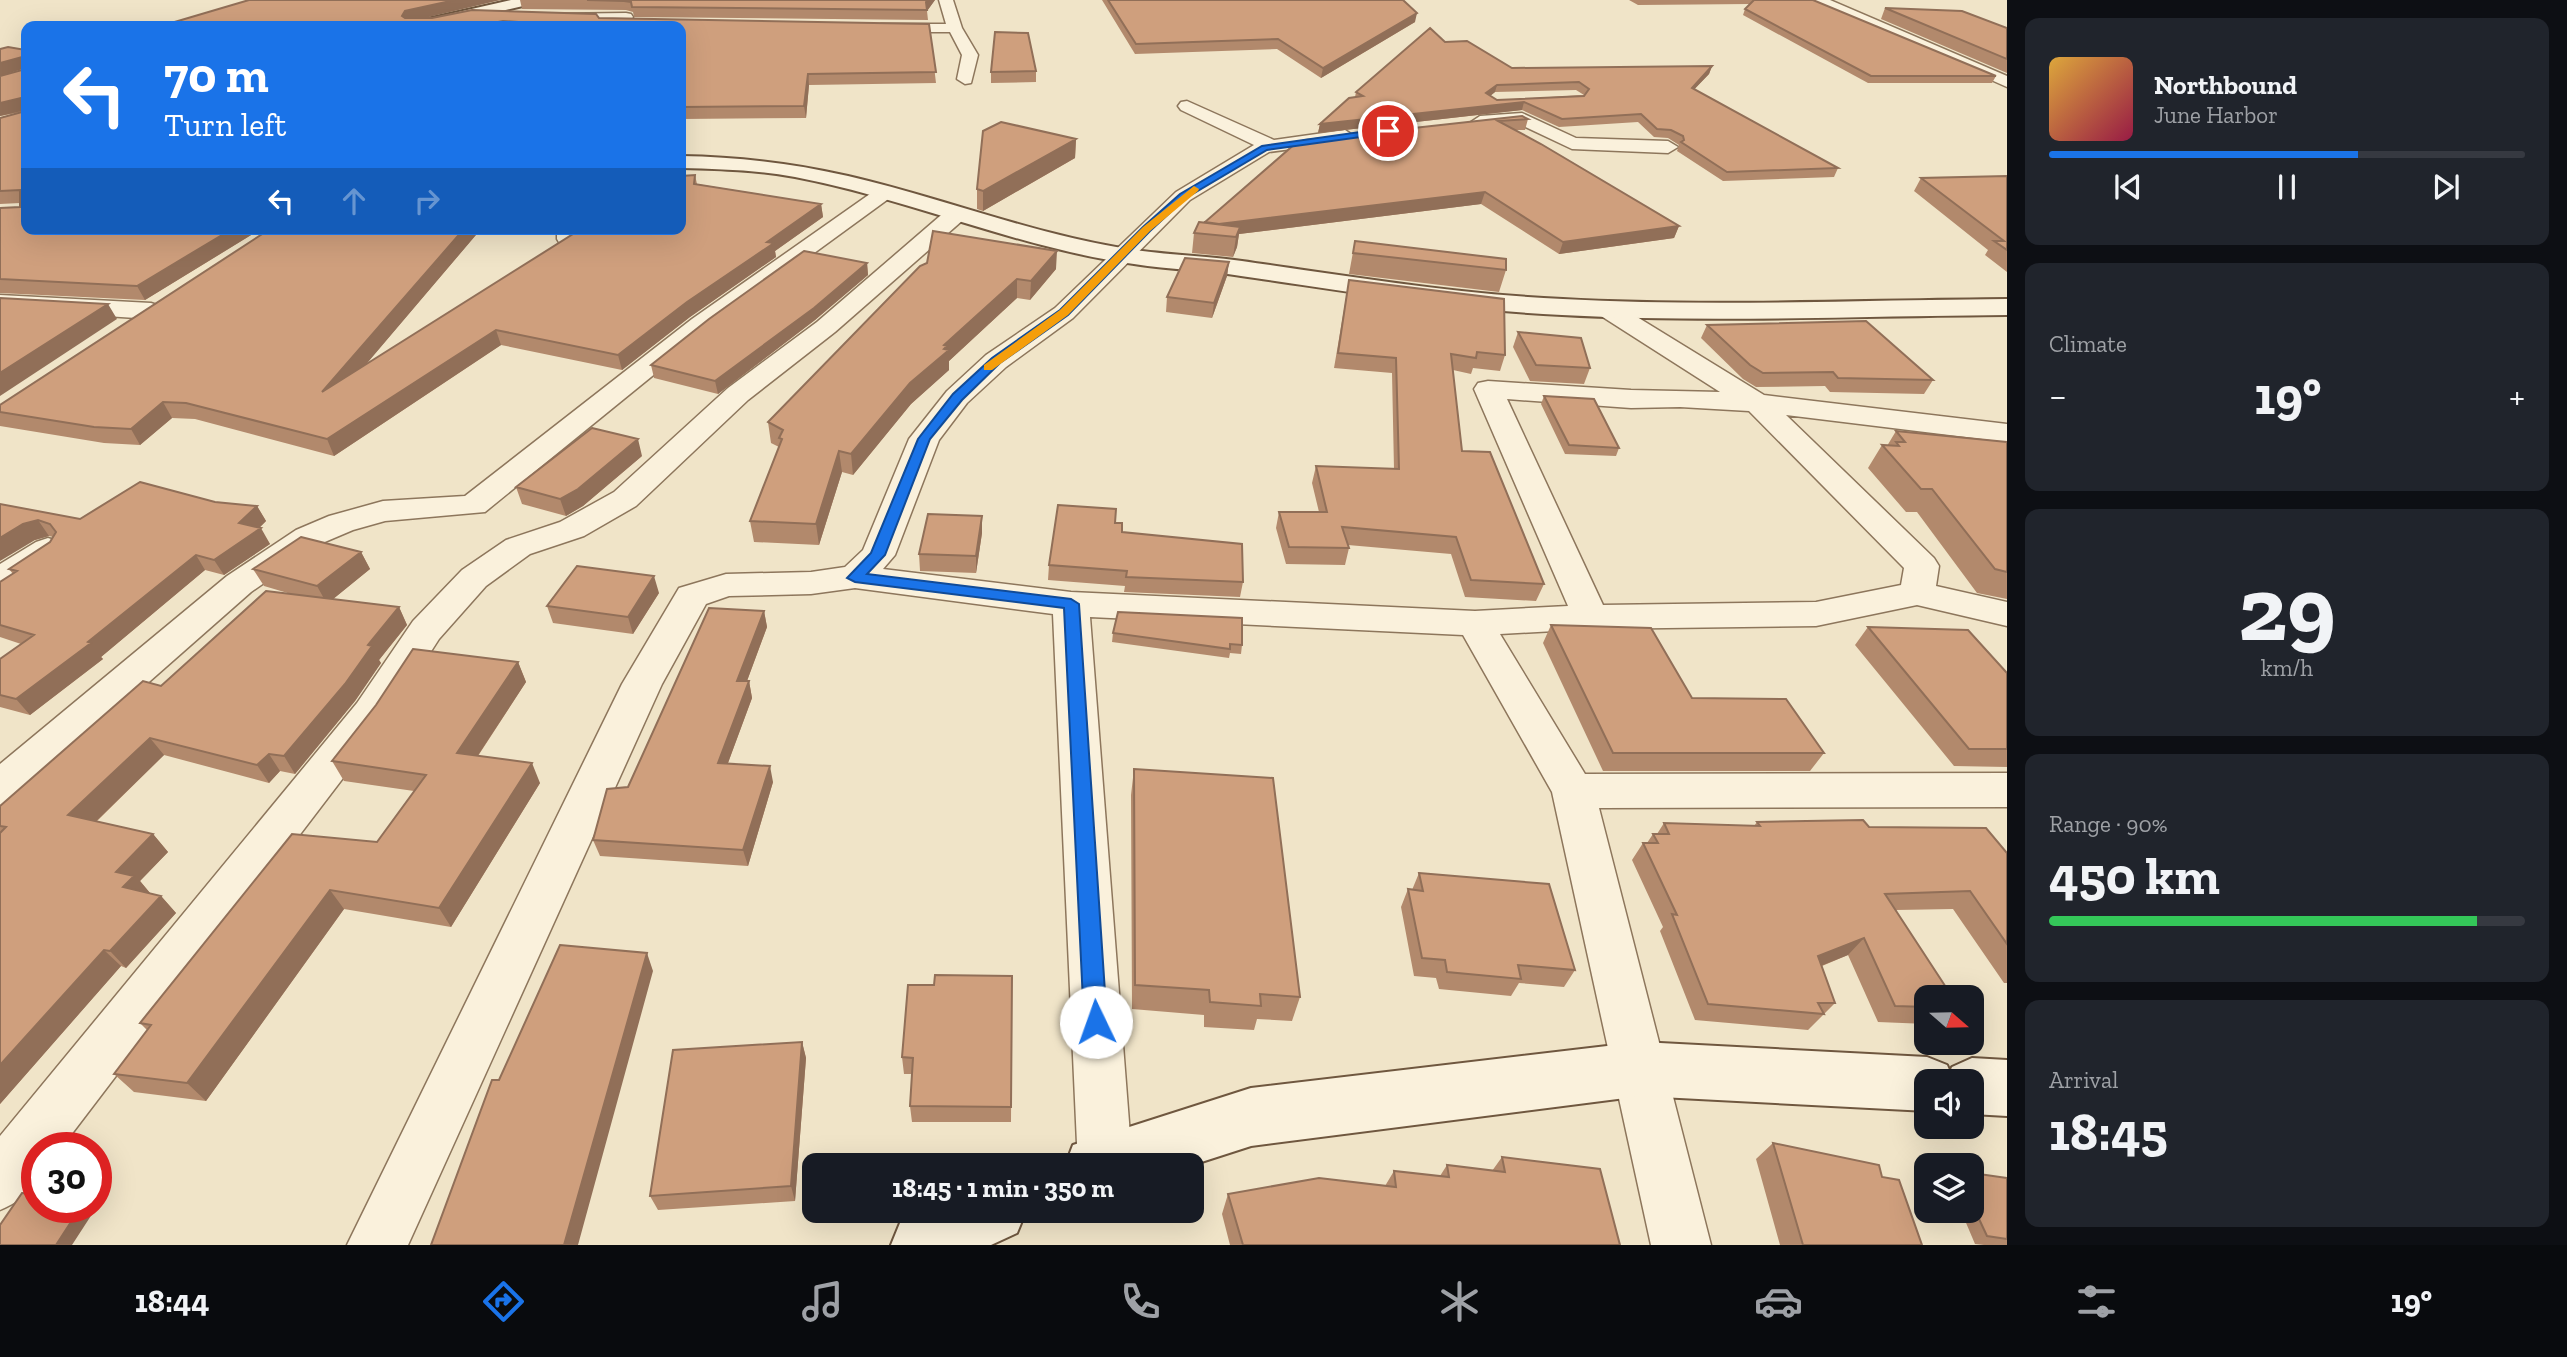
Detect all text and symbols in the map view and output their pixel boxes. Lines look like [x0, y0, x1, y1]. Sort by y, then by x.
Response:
text: 70 m [164, 46, 269, 105]
icon: left [49, 49, 140, 140]
text: Northbound [2154, 69, 2297, 101]
pin [1358, 101, 1418, 161]
text: June Harbor [2154, 101, 2278, 129]
text: Turn left [164, 106, 286, 144]
icon: arrive [1369, 112, 1407, 150]
icon: previous [2109, 168, 2147, 206]
icon: pause [2268, 168, 2306, 206]
icon: next [2427, 168, 2465, 206]
icon: left [262, 182, 300, 220]
icon: ahead [335, 182, 373, 220]
icon: right [408, 182, 446, 220]
text: Climate [2049, 330, 2127, 358]
text: 19° [2254, 365, 2321, 427]
text: − [2049, 373, 2067, 419]
text: + [2509, 373, 2525, 419]
text: 29 [2238, 554, 2336, 663]
text: km/h [2261, 654, 2313, 682]
text: Range · 90% [2049, 810, 2168, 838]
text: 450 km [2049, 845, 2220, 907]
position arrow [1059, 985, 1133, 1059]
north arrow [1914, 985, 1984, 1055]
map controls [1914, 985, 1984, 1223]
text: Arrival [2049, 1066, 2118, 1094]
button: sound [1914, 1069, 1984, 1139]
text: 18:45 [2049, 1101, 2168, 1163]
speed limit sign: 30 [21, 1132, 112, 1223]
button: layers [1914, 1153, 1984, 1223]
text: 18:45 · 1 min · 350 m [892, 1172, 1114, 1204]
icon: directions [479, 1277, 528, 1326]
icon: music [798, 1277, 847, 1326]
icon: phone [1116, 1277, 1165, 1326]
icon: climate [1435, 1277, 1484, 1326]
icon: car [1754, 1277, 1803, 1326]
icon: filters [2072, 1277, 2121, 1326]
text: 18:44 [135, 1282, 209, 1320]
text: 19° [2391, 1282, 2432, 1320]

